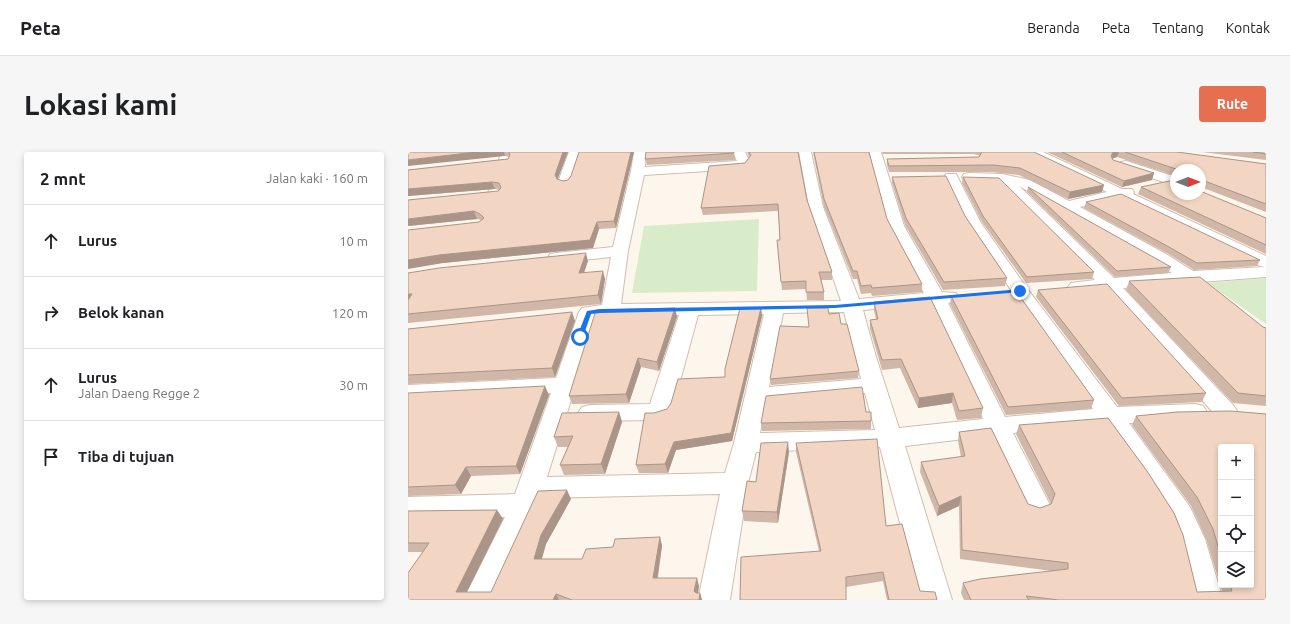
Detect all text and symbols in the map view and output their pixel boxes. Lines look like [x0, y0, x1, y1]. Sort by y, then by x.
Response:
text: Peta [20, 17, 61, 39]
text: Beranda [1027, 20, 1080, 36]
text: Peta [1102, 20, 1130, 36]
text: Tentang [1152, 20, 1204, 36]
text: Kontak [1226, 20, 1270, 36]
button: Rute [1199, 86, 1266, 122]
text: Lokasi kami [24, 89, 177, 120]
north arrow [1170, 164, 1206, 200]
text: 2 mnt [40, 169, 86, 188]
text: Jalan kaki · 160 m [266, 171, 368, 185]
icon: ahead [40, 230, 62, 252]
text: Lurus [78, 232, 117, 249]
text: 10 m [339, 234, 368, 248]
route end [1011, 282, 1029, 300]
icon: right [40, 302, 62, 324]
text: Belok kanan [78, 304, 164, 321]
text: 120 m [332, 306, 368, 320]
route start [571, 328, 589, 346]
text: Lurus [78, 369, 117, 386]
icon: ahead [40, 374, 62, 396]
text: 30 m [339, 378, 368, 392]
text: Jalan Daeng Regge 2 [78, 386, 200, 400]
map controls [1218, 444, 1254, 588]
button: + [1218, 444, 1254, 480]
icon: arrive [40, 446, 62, 468]
text: Tiba di tujuan [78, 448, 174, 465]
button: − [1218, 480, 1254, 516]
button: locate [1218, 516, 1254, 552]
button: layers [1218, 552, 1254, 588]

